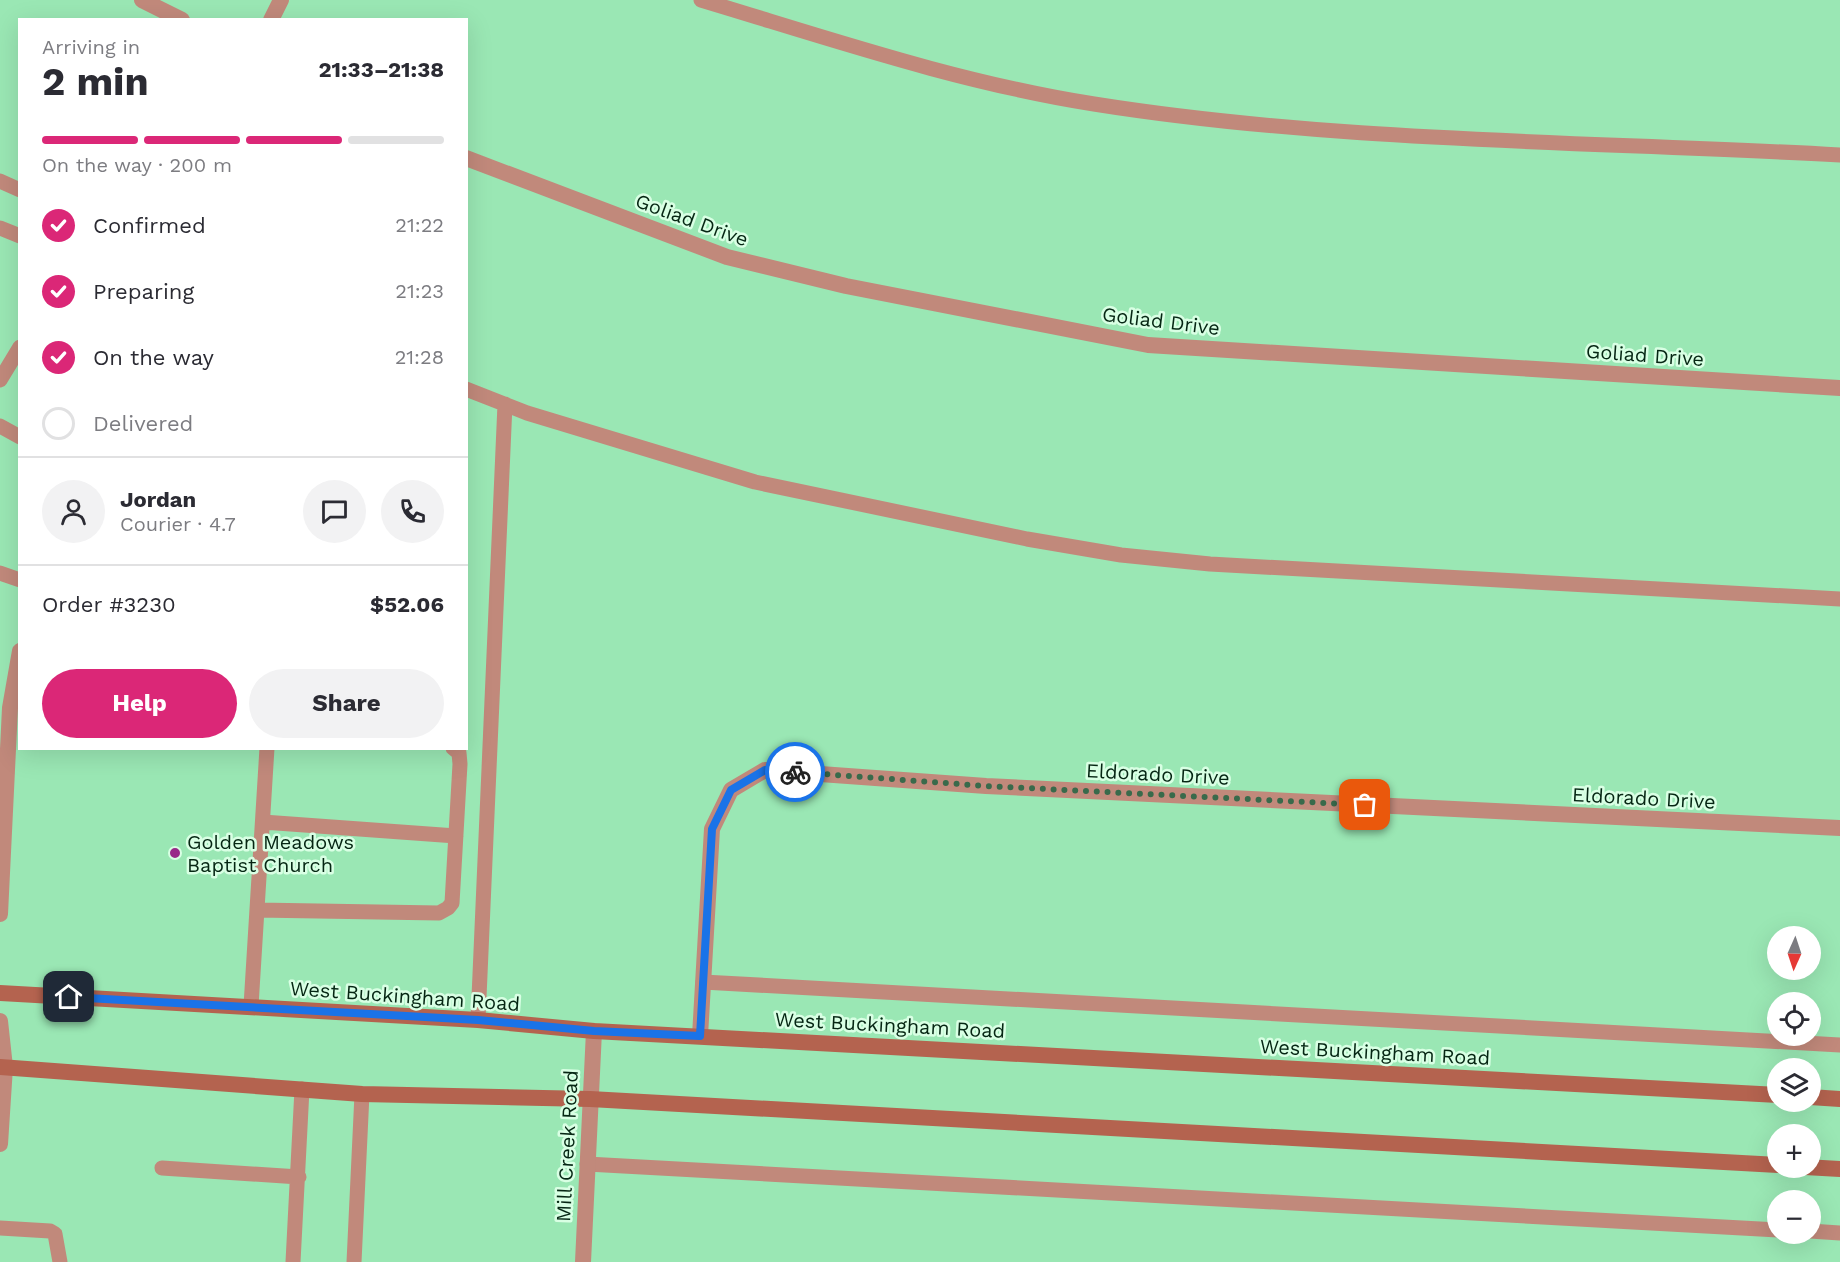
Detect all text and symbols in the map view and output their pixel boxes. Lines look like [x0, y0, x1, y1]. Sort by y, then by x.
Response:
text: Arriving in [42, 35, 140, 59]
text: 21:33–21:38 [318, 57, 444, 82]
text: 2 min [42, 59, 149, 104]
text: On the way · 200 m [42, 153, 232, 177]
street label: Goliad Drive [632, 188, 752, 252]
icon: check [42, 209, 75, 242]
text: Confirmed [93, 213, 206, 238]
text: 21:22 [395, 213, 444, 237]
icon: check [42, 275, 75, 308]
text: Preparing [93, 279, 194, 304]
text: 21:23 [395, 279, 444, 303]
street label: Goliad Drive [1101, 302, 1221, 340]
street label: Goliad Drive [1585, 339, 1705, 371]
icon: check [42, 341, 75, 374]
text: On the way [93, 345, 214, 370]
text: 21:28 [395, 345, 444, 369]
text: Delivered [93, 411, 193, 436]
button: person [42, 480, 105, 543]
button: chat [303, 480, 366, 543]
button: phone [381, 480, 444, 543]
text: Jordan [120, 487, 196, 512]
text: Courier · 4.7 [120, 512, 236, 536]
text: Order #3230 [42, 592, 176, 617]
text: $52.06 [370, 592, 444, 617]
button: Help [42, 669, 237, 738]
button: Share [249, 669, 444, 738]
courier [765, 742, 825, 802]
icon: bike [779, 756, 812, 789]
street label: Eldorado Drive [1086, 758, 1230, 790]
pin [1339, 779, 1390, 830]
street label: Eldorado Drive [1572, 782, 1716, 814]
icon: bag [1348, 788, 1381, 821]
place label: Golden Meadows Baptist Church [187, 830, 354, 877]
marker: Golden Meadows Baptist Church [168, 846, 182, 860]
north arrow [1767, 926, 1821, 980]
map controls [1767, 926, 1821, 1244]
pin [43, 971, 94, 1022]
street label: West Buckingham Road [289, 976, 521, 1016]
icon: home [52, 980, 85, 1013]
button: locate [1767, 992, 1821, 1046]
street label: West Buckingham Road [774, 1007, 1006, 1043]
street label: West Buckingham Road [1259, 1034, 1491, 1070]
button: layers [1767, 1058, 1821, 1112]
street label: Mill Creek Road [551, 1069, 583, 1223]
button: + [1767, 1124, 1821, 1178]
button: − [1767, 1190, 1821, 1244]

